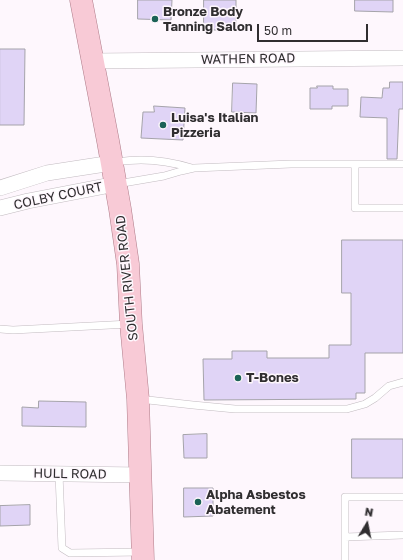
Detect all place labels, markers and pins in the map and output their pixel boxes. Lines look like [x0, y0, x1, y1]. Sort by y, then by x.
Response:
place label: Bronze Body Tanning Salon [163, 4, 253, 35]
marker: Bronze Body Tanning Salon [150, 14, 160, 24]
place label: Luisa's Italian Pizzeria [171, 110, 258, 141]
marker: Luisa's Italian Pizzeria [158, 120, 168, 130]
place label: T-Bones [246, 370, 299, 386]
marker: T-Bones [233, 373, 243, 383]
place label: Alpha Asbestos Abatement [206, 487, 306, 518]
marker: Alpha Asbestos Abatement [193, 497, 203, 507]

